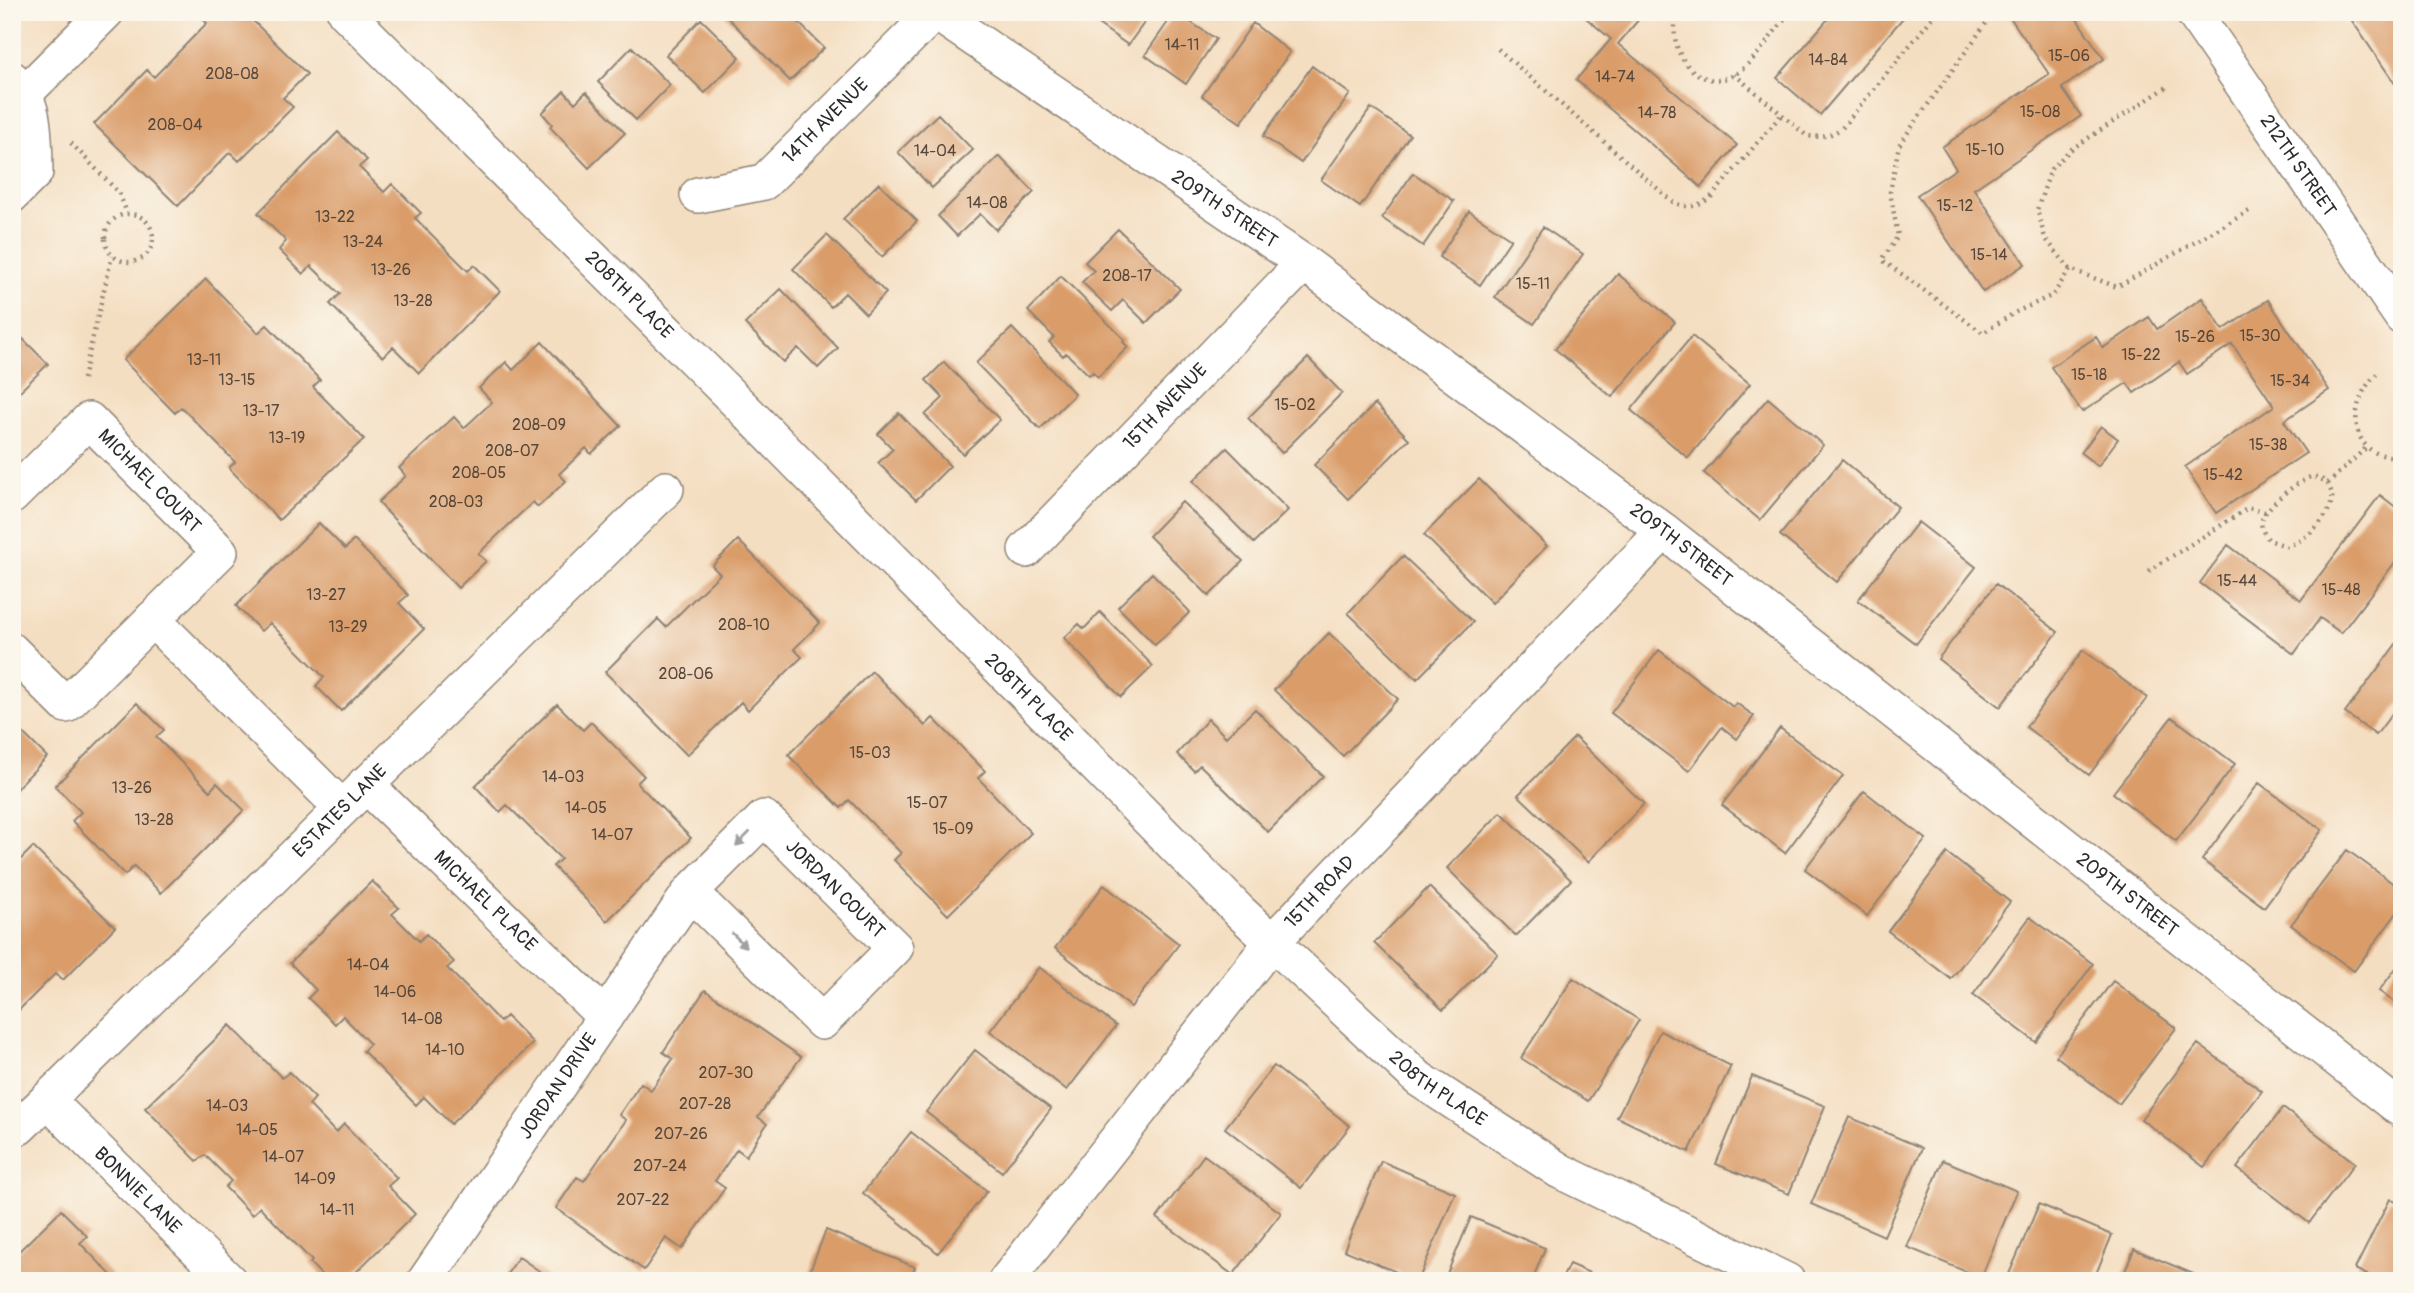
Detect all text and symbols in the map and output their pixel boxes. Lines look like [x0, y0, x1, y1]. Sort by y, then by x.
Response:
house number: 14-11 [1165, 35, 1199, 55]
house number: 15-06 [2048, 46, 2090, 66]
house number: 14-84 [1808, 50, 1848, 70]
house number: 208-08 [205, 64, 259, 84]
house number: 14-74 [1595, 67, 1635, 87]
street label: 14TH AVENUE [777, 73, 874, 169]
house number: 15-08 [2020, 102, 2060, 122]
house number: 14-78 [1638, 103, 1676, 123]
street label: 212TH STREET [2255, 110, 2341, 221]
house number: 208-04 [148, 115, 202, 135]
house number: 15-10 [1966, 140, 2005, 160]
house number: 14-04 [914, 141, 956, 161]
street label: 209TH STREET [1167, 164, 1282, 253]
house number: 14-08 [966, 193, 1008, 213]
house number: 15-12 [1937, 196, 1974, 216]
house number: 13-22 [315, 207, 355, 227]
house number: 13-24 [343, 232, 383, 252]
house number: 15-14 [1970, 245, 2008, 265]
street label: 208TH PLACE [580, 246, 679, 344]
house number: 13-26 [371, 260, 411, 280]
house number: 208-17 [1102, 266, 1152, 286]
house number: 15-11 [1516, 274, 1550, 294]
house number: 13-28 [393, 291, 433, 311]
house number: 15-30 [2239, 326, 2281, 346]
house number: 15-26 [2175, 327, 2215, 347]
house number: 15-22 [2121, 345, 2161, 365]
house number: 13-11 [187, 350, 221, 370]
street label: 15TH AVENUE [1118, 358, 1213, 455]
house number: 15-18 [2071, 365, 2107, 385]
house number: 13-15 [219, 370, 255, 390]
house number: 15-34 [2270, 371, 2310, 391]
house number: 15-02 [1274, 395, 1316, 415]
house number: 13-17 [243, 401, 280, 421]
house number: 208-09 [512, 415, 566, 435]
street label: MICHAEL COURT [93, 424, 206, 538]
house number: 13-19 [269, 428, 305, 448]
house number: 15-38 [2249, 435, 2287, 455]
house number: 208-07 [485, 441, 540, 461]
house number: 208-05 [452, 463, 506, 483]
house number: 15-42 [2203, 465, 2243, 485]
house number: 208-03 [429, 492, 483, 512]
street label: 209TH STREET [1625, 498, 1737, 592]
house number: 15-44 [2217, 571, 2257, 591]
house number: 15-48 [2321, 580, 2361, 600]
house number: 13-27 [306, 585, 346, 605]
house number: 208-10 [718, 615, 770, 635]
house number: 13-29 [328, 617, 368, 637]
street label: 208TH PLACE [980, 648, 1078, 747]
house number: 208-06 [659, 664, 714, 684]
house number: 15-03 [849, 743, 891, 763]
street label: ESTATES LANE [288, 759, 392, 863]
house number: 14-03 [542, 767, 584, 787]
house number: 13-26 [112, 778, 152, 798]
house number: 15-07 [906, 793, 948, 813]
house number: 14-05 [565, 798, 607, 818]
house number: 13-28 [134, 810, 174, 830]
house number: 15-09 [933, 819, 973, 839]
house number: 14-07 [591, 825, 633, 845]
one-way arrow [735, 830, 751, 847]
street label: JORDAN COURT [781, 834, 890, 943]
street label: MICHAEL PLACE [429, 845, 542, 957]
street label: 209TH STREET [2072, 847, 2183, 942]
street label: 15TH ROAD [1279, 850, 1360, 934]
one-way arrow [730, 932, 747, 949]
house number: 14-04 [347, 955, 389, 975]
house number: 14-06 [374, 982, 416, 1002]
house number: 14-08 [401, 1009, 443, 1029]
street label: JORDAN DRIVE [513, 1028, 602, 1144]
house number: 14-10 [425, 1040, 465, 1060]
street label: 208TH PLACE [1384, 1045, 1491, 1132]
house number: 207-30 [698, 1063, 754, 1083]
house number: 207-28 [679, 1094, 731, 1114]
house number: 14-03 [206, 1096, 248, 1116]
house number: 14-05 [236, 1120, 278, 1140]
house number: 207-26 [654, 1124, 708, 1144]
street label: BONNIE LANE [89, 1142, 187, 1239]
house number: 14-07 [262, 1147, 304, 1167]
house number: 207-24 [633, 1156, 687, 1176]
house number: 14-09 [294, 1169, 336, 1189]
house number: 207-22 [616, 1190, 670, 1210]
house number: 14-11 [320, 1200, 354, 1220]

